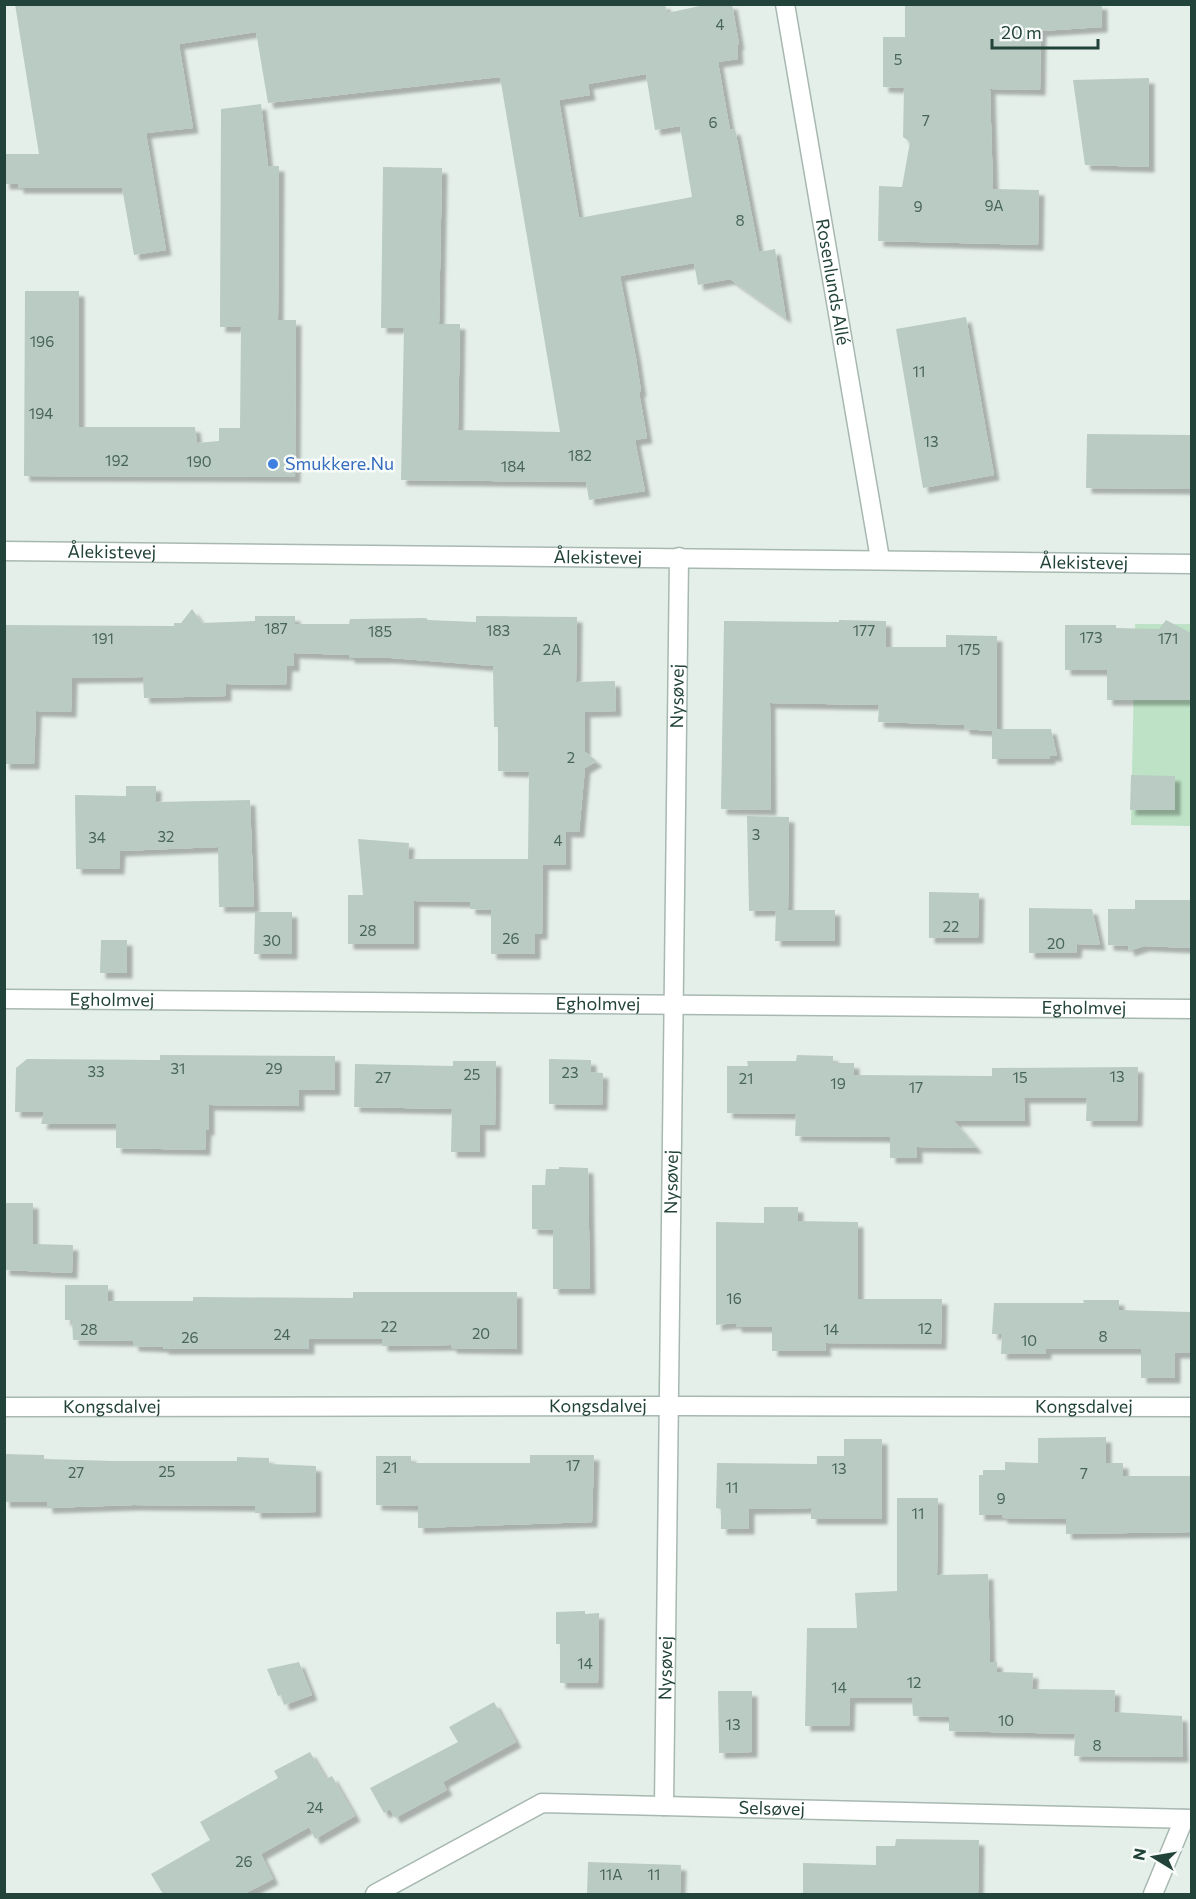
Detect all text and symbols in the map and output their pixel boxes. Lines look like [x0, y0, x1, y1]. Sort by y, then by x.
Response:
scale bar [992, 12, 1098, 50]
house number: 4 [716, 15, 725, 33]
text: 20 m [1001, 21, 1042, 43]
house number: 5 [894, 50, 902, 68]
house number: 7 [922, 111, 930, 129]
house number: 6 [708, 113, 718, 131]
house number: 9A [984, 196, 1004, 214]
house number: 9 [913, 197, 923, 215]
house number: 8 [735, 211, 745, 229]
street label: Rosenlunds Allé [812, 217, 855, 347]
house number: 196 [30, 332, 54, 350]
house number: 11 [913, 362, 925, 380]
house number: 194 [29, 404, 53, 422]
house number: 13 [924, 432, 938, 450]
house number: 182 [568, 446, 592, 464]
house number: 192 [105, 451, 129, 469]
house number: 190 [186, 452, 212, 470]
place label: Smukkere.Nu [285, 452, 394, 474]
marker: Smukkere.Nu [266, 457, 280, 471]
house number: 184 [501, 457, 525, 475]
street label: Ålekistevej [68, 540, 156, 563]
street label: Ålekistevej [554, 545, 642, 568]
street label: Ålekistevej [1040, 550, 1128, 573]
house number: 187 [264, 619, 288, 637]
house number: 183 [486, 621, 510, 639]
house number: 177 [853, 621, 875, 639]
house number: 185 [368, 622, 392, 640]
house number: 173 [1080, 628, 1102, 646]
house number: 191 [92, 629, 114, 647]
house number: 171 [1158, 629, 1178, 647]
house number: 2A [543, 640, 561, 658]
house number: 175 [958, 640, 980, 658]
street label: Nysøvej [665, 664, 688, 728]
house number: 2 [567, 748, 575, 766]
house number: 3 [752, 825, 760, 843]
house number: 32 [158, 827, 174, 845]
house number: 34 [88, 828, 106, 846]
house number: 4 [554, 831, 563, 849]
house number: 22 [943, 917, 959, 935]
house number: 28 [359, 921, 377, 939]
house number: 26 [502, 929, 520, 947]
house number: 30 [263, 931, 281, 949]
house number: 20 [1047, 934, 1065, 952]
street label: Egholmvej [70, 988, 154, 1010]
street label: Egholmvej [556, 992, 640, 1014]
street label: Egholmvej [1042, 996, 1126, 1018]
house number: 31 [171, 1059, 185, 1077]
house number: 29 [265, 1059, 283, 1077]
house number: 33 [87, 1062, 105, 1080]
house number: 23 [562, 1063, 578, 1081]
house number: 25 [464, 1065, 480, 1083]
house number: 13 [1110, 1067, 1124, 1085]
house number: 27 [375, 1068, 391, 1086]
house number: 15 [1012, 1068, 1028, 1086]
house number: 21 [739, 1069, 753, 1087]
house number: 19 [830, 1074, 846, 1092]
house number: 17 [909, 1078, 923, 1096]
street label: Nysøvej [659, 1150, 682, 1214]
house number: 16 [726, 1289, 742, 1307]
house number: 22 [381, 1317, 397, 1335]
house number: 12 [918, 1319, 932, 1337]
house number: 28 [80, 1320, 98, 1338]
house number: 14 [823, 1320, 839, 1338]
house number: 20 [472, 1324, 490, 1342]
house number: 24 [273, 1325, 291, 1343]
house number: 8 [1098, 1327, 1108, 1345]
house number: 26 [181, 1328, 199, 1346]
house number: 10 [1021, 1331, 1037, 1349]
street label: Kongsdalvej [549, 1394, 647, 1416]
street label: Kongsdalvej [63, 1395, 161, 1417]
street label: Kongsdalvej [1035, 1395, 1133, 1417]
house number: 17 [566, 1456, 580, 1474]
house number: 21 [383, 1458, 397, 1476]
house number: 13 [832, 1459, 846, 1477]
house number: 25 [159, 1462, 175, 1480]
house number: 27 [68, 1463, 84, 1481]
house number: 7 [1080, 1464, 1088, 1482]
house number: 11 [726, 1478, 738, 1496]
house number: 9 [996, 1489, 1006, 1507]
house number: 11 [912, 1504, 924, 1522]
street label: Nysøvej [653, 1636, 676, 1700]
house number: 14 [577, 1654, 593, 1672]
house number: 12 [907, 1673, 921, 1691]
house number: 14 [831, 1678, 847, 1696]
house number: 10 [998, 1711, 1014, 1729]
house number: 13 [726, 1715, 740, 1733]
house number: 8 [1092, 1736, 1102, 1754]
street label: Selsøvej [738, 1796, 805, 1819]
house number: 24 [306, 1798, 324, 1816]
north arrow [1124, 1827, 1184, 1887]
text: N [1128, 1846, 1149, 1862]
house number: 26 [235, 1852, 253, 1870]
house number: 11A [599, 1865, 623, 1883]
house number: 11 [648, 1865, 660, 1883]

